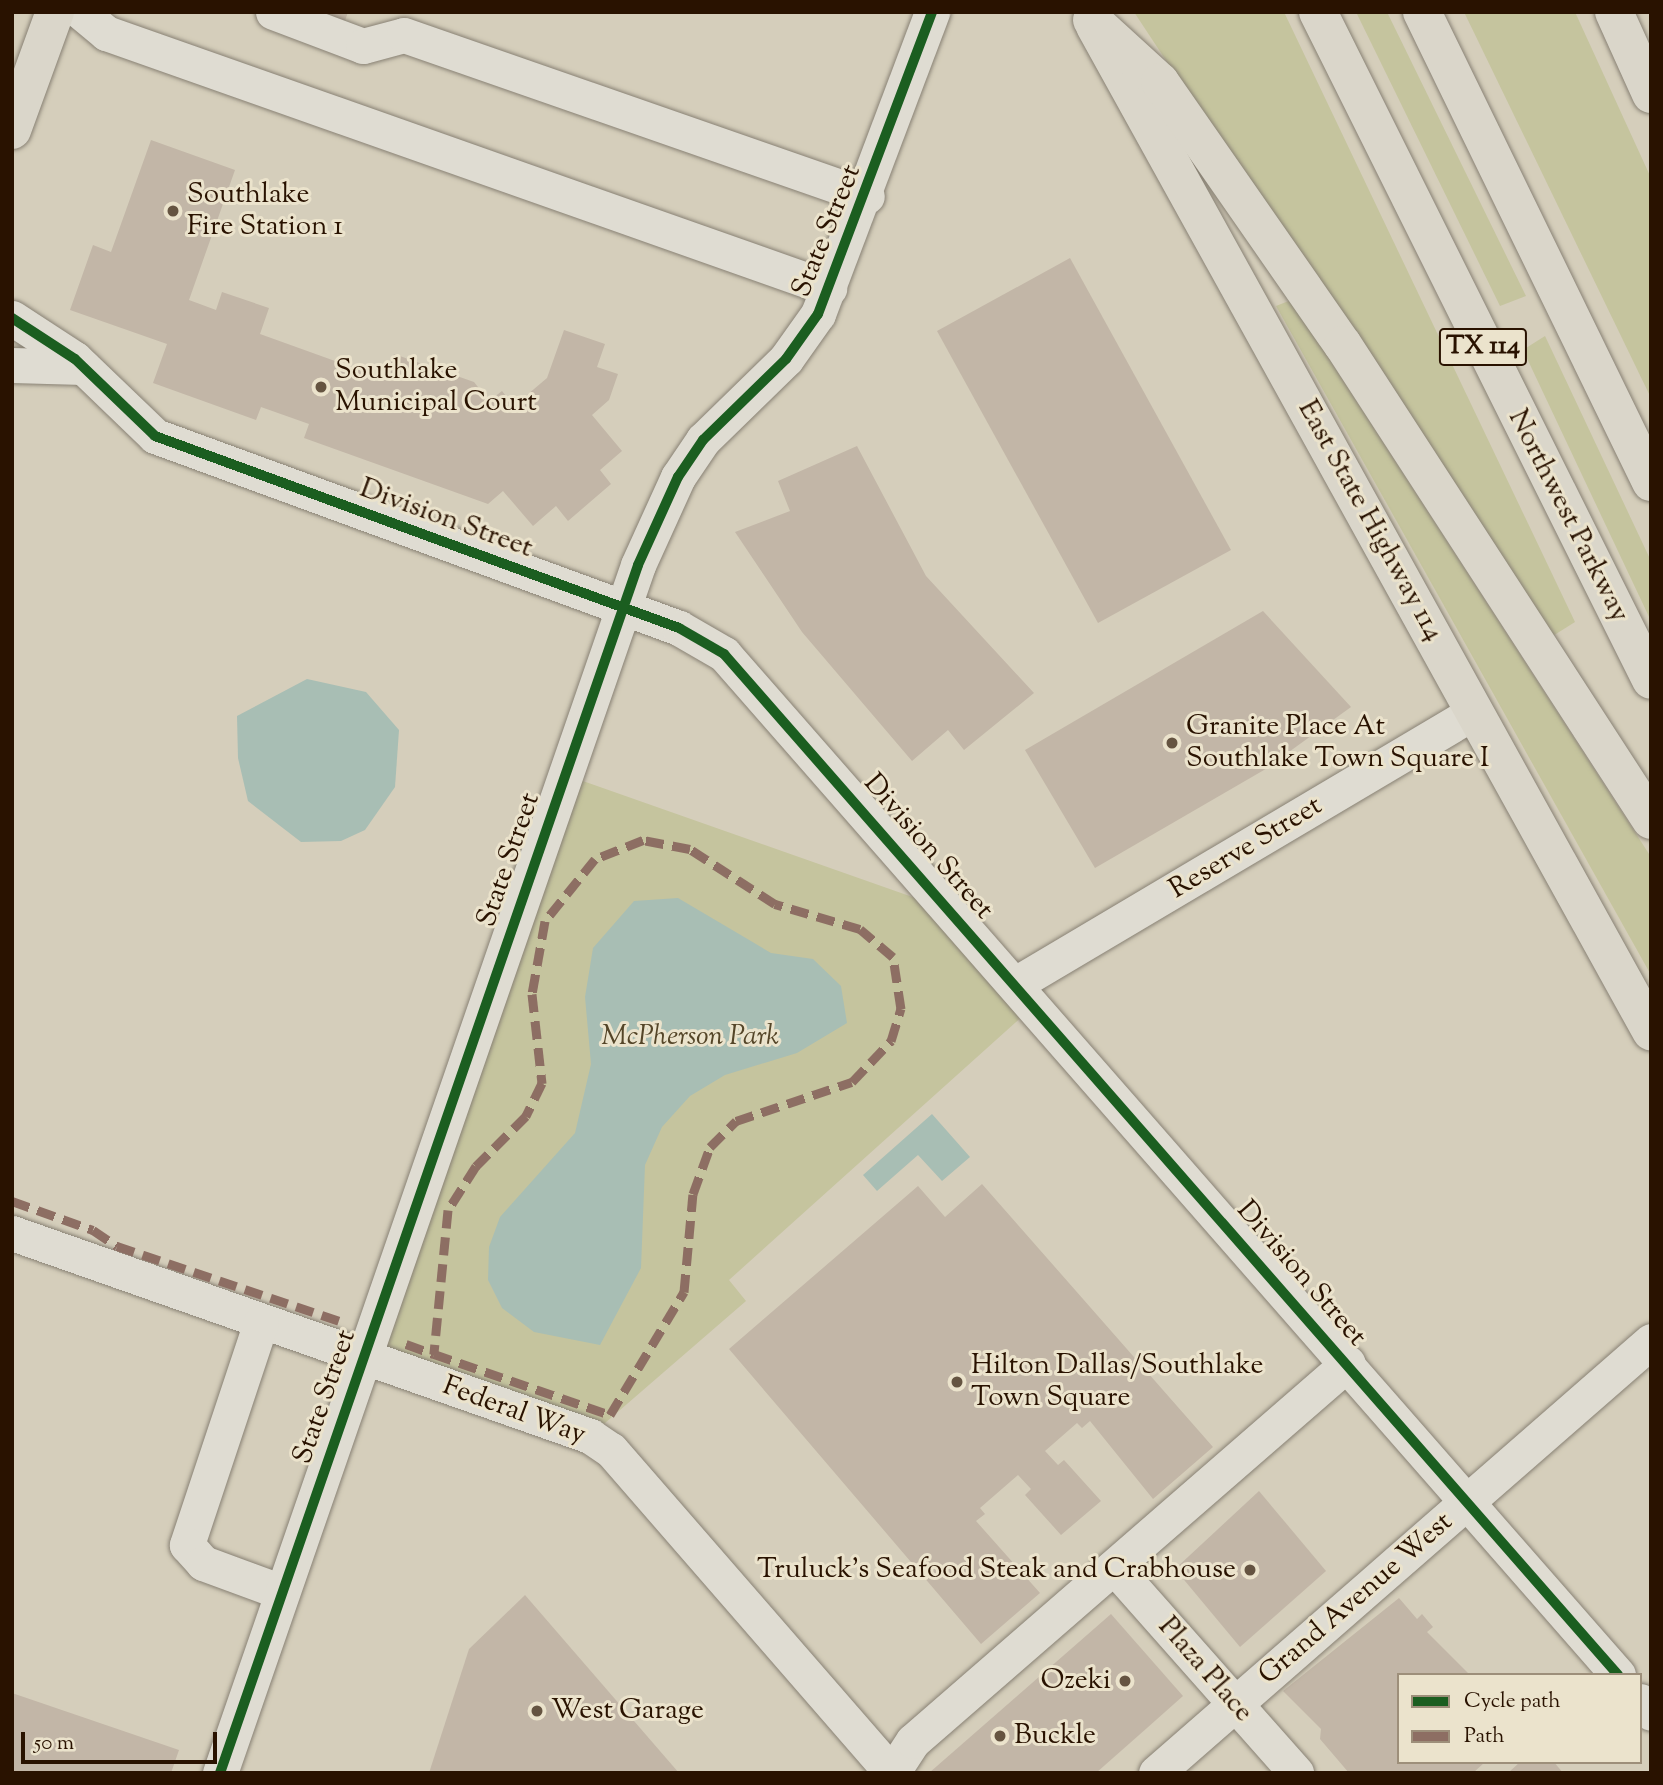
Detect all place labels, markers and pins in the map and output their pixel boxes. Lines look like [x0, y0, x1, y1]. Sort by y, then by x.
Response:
place label: Southlake Fire Station 1 [187, 178, 343, 244]
marker: Southlake Fire Station 1 [165, 203, 181, 219]
place label: Southlake Municipal Court [335, 354, 537, 420]
marker: Southlake Municipal Court [313, 379, 329, 395]
place label: Granite Place At Southlake Town Square I [1186, 710, 1489, 776]
marker: Granite Place At Southlake Town Square I [1164, 735, 1180, 751]
place label: Hilton Dallas/Southlake Town Square [971, 1349, 1264, 1415]
marker: Hilton Dallas/Southlake Town Square [949, 1374, 965, 1390]
place label: Truluck's Seafood Steak and Crabhouse [757, 1553, 1236, 1587]
marker: Truluck's Seafood Steak and Crabhouse [1242, 1562, 1258, 1578]
place label: Ozeki [1040, 1664, 1111, 1698]
marker: Ozeki [1117, 1673, 1133, 1689]
place label: West Garage [551, 1694, 704, 1728]
marker: West Garage [529, 1703, 545, 1719]
place label: Buckle [1014, 1719, 1096, 1753]
marker: Buckle [992, 1728, 1008, 1744]

